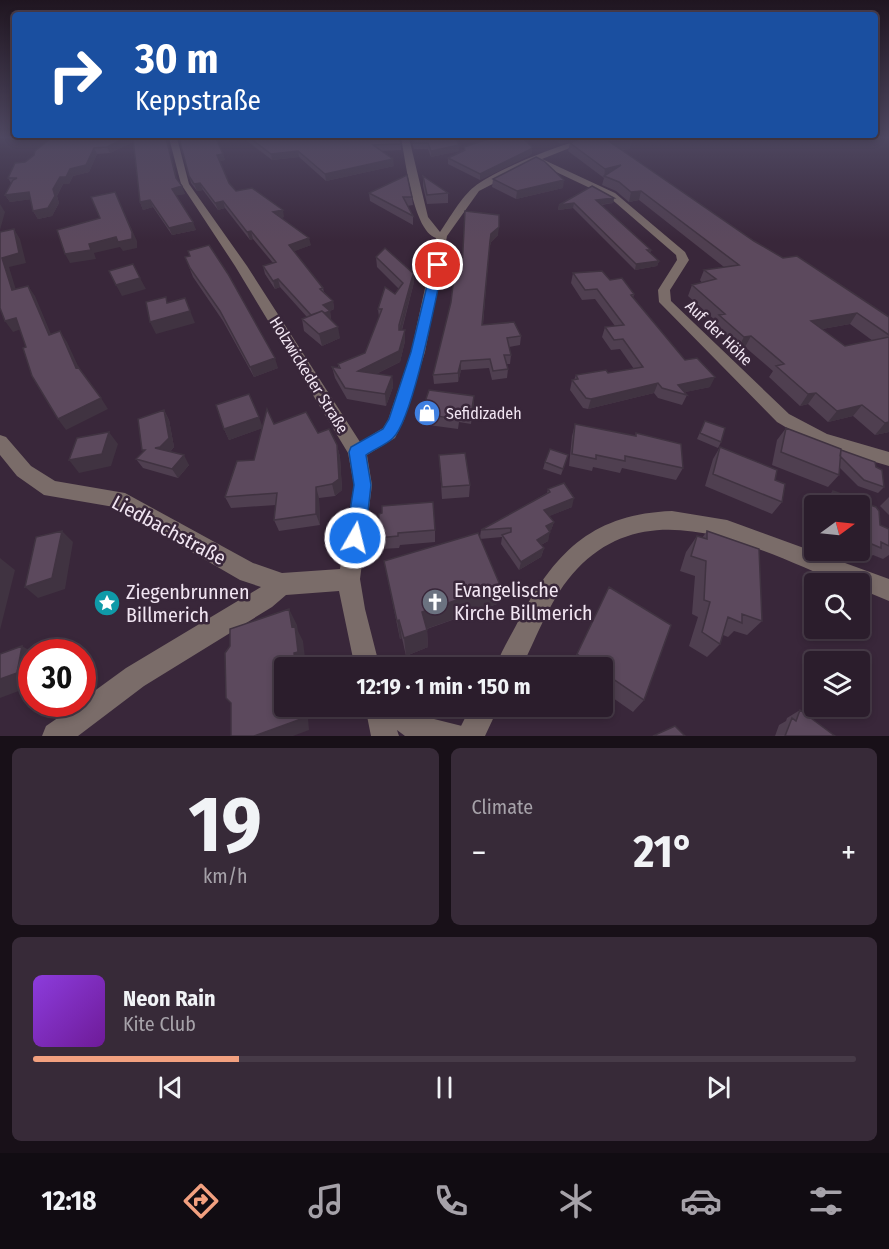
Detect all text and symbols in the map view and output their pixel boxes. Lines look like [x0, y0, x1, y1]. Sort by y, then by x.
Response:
text: 30 m [135, 34, 219, 84]
icon: right [36, 36, 114, 114]
text: Keppstraße [135, 85, 261, 117]
pin [412, 239, 463, 290]
icon: arrive [421, 248, 454, 281]
street label: Auf der Höhe [682, 296, 756, 370]
street label: Holzwickeder Straße [265, 313, 353, 437]
shop icon: Sefidizadeh [412, 398, 442, 428]
place label: Sefidizadeh [446, 404, 522, 423]
street label: Liedbachstraße [108, 490, 230, 570]
north arrow [804, 495, 870, 561]
map controls [804, 495, 870, 717]
position arrow [323, 506, 387, 570]
button: search [804, 573, 870, 639]
place label: Evangelische Kirche Billmerich [454, 578, 593, 625]
place label: Ziegenbrunnen Billmerich [126, 580, 249, 627]
church icon: Evangelische Kirche Billmerich [420, 587, 450, 617]
place icon: Ziegenbrunnen Billmerich [92, 588, 122, 618]
speed limit sign: 30 [18, 639, 96, 717]
button: layers [804, 651, 870, 717]
text: 12:19 · 1 min · 150 m [356, 673, 531, 700]
text: 19 [189, 778, 262, 872]
text: Climate [472, 795, 533, 819]
text: 21° [634, 825, 694, 879]
text: − [472, 833, 486, 873]
text: + [841, 833, 856, 873]
text: km/h [203, 864, 248, 888]
text: Neon Rain [123, 985, 216, 1012]
text: Kite Club [123, 1012, 196, 1036]
icon: previous [154, 1071, 187, 1104]
icon: pause [428, 1071, 461, 1104]
icon: next [702, 1071, 735, 1104]
icon: directions [180, 1180, 222, 1222]
icon: music [305, 1180, 347, 1222]
icon: phone [430, 1180, 472, 1222]
icon: climate [555, 1180, 597, 1222]
icon: car [680, 1180, 722, 1222]
icon: filters [805, 1180, 847, 1222]
text: 12:18 [42, 1185, 96, 1217]

